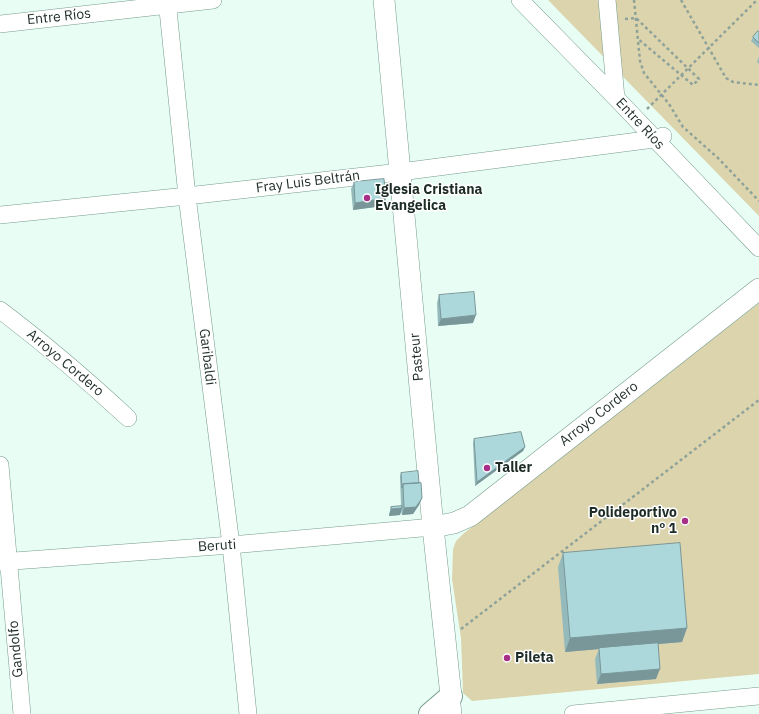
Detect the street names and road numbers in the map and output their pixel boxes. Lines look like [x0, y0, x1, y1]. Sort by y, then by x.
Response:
street label: Entre Ríos [26, 5, 92, 29]
street label: Entre Ríos [612, 95, 668, 153]
street label: Fray Luis Beltrán [255, 167, 361, 197]
street label: Arroyo Cordero [23, 326, 107, 400]
street label: Garibaldi [195, 328, 219, 386]
street label: Pasteur [407, 332, 427, 382]
street label: Arroyo Cordero [556, 378, 642, 450]
street label: Beruti [197, 536, 237, 556]
street label: Gandolfo [5, 620, 27, 678]

